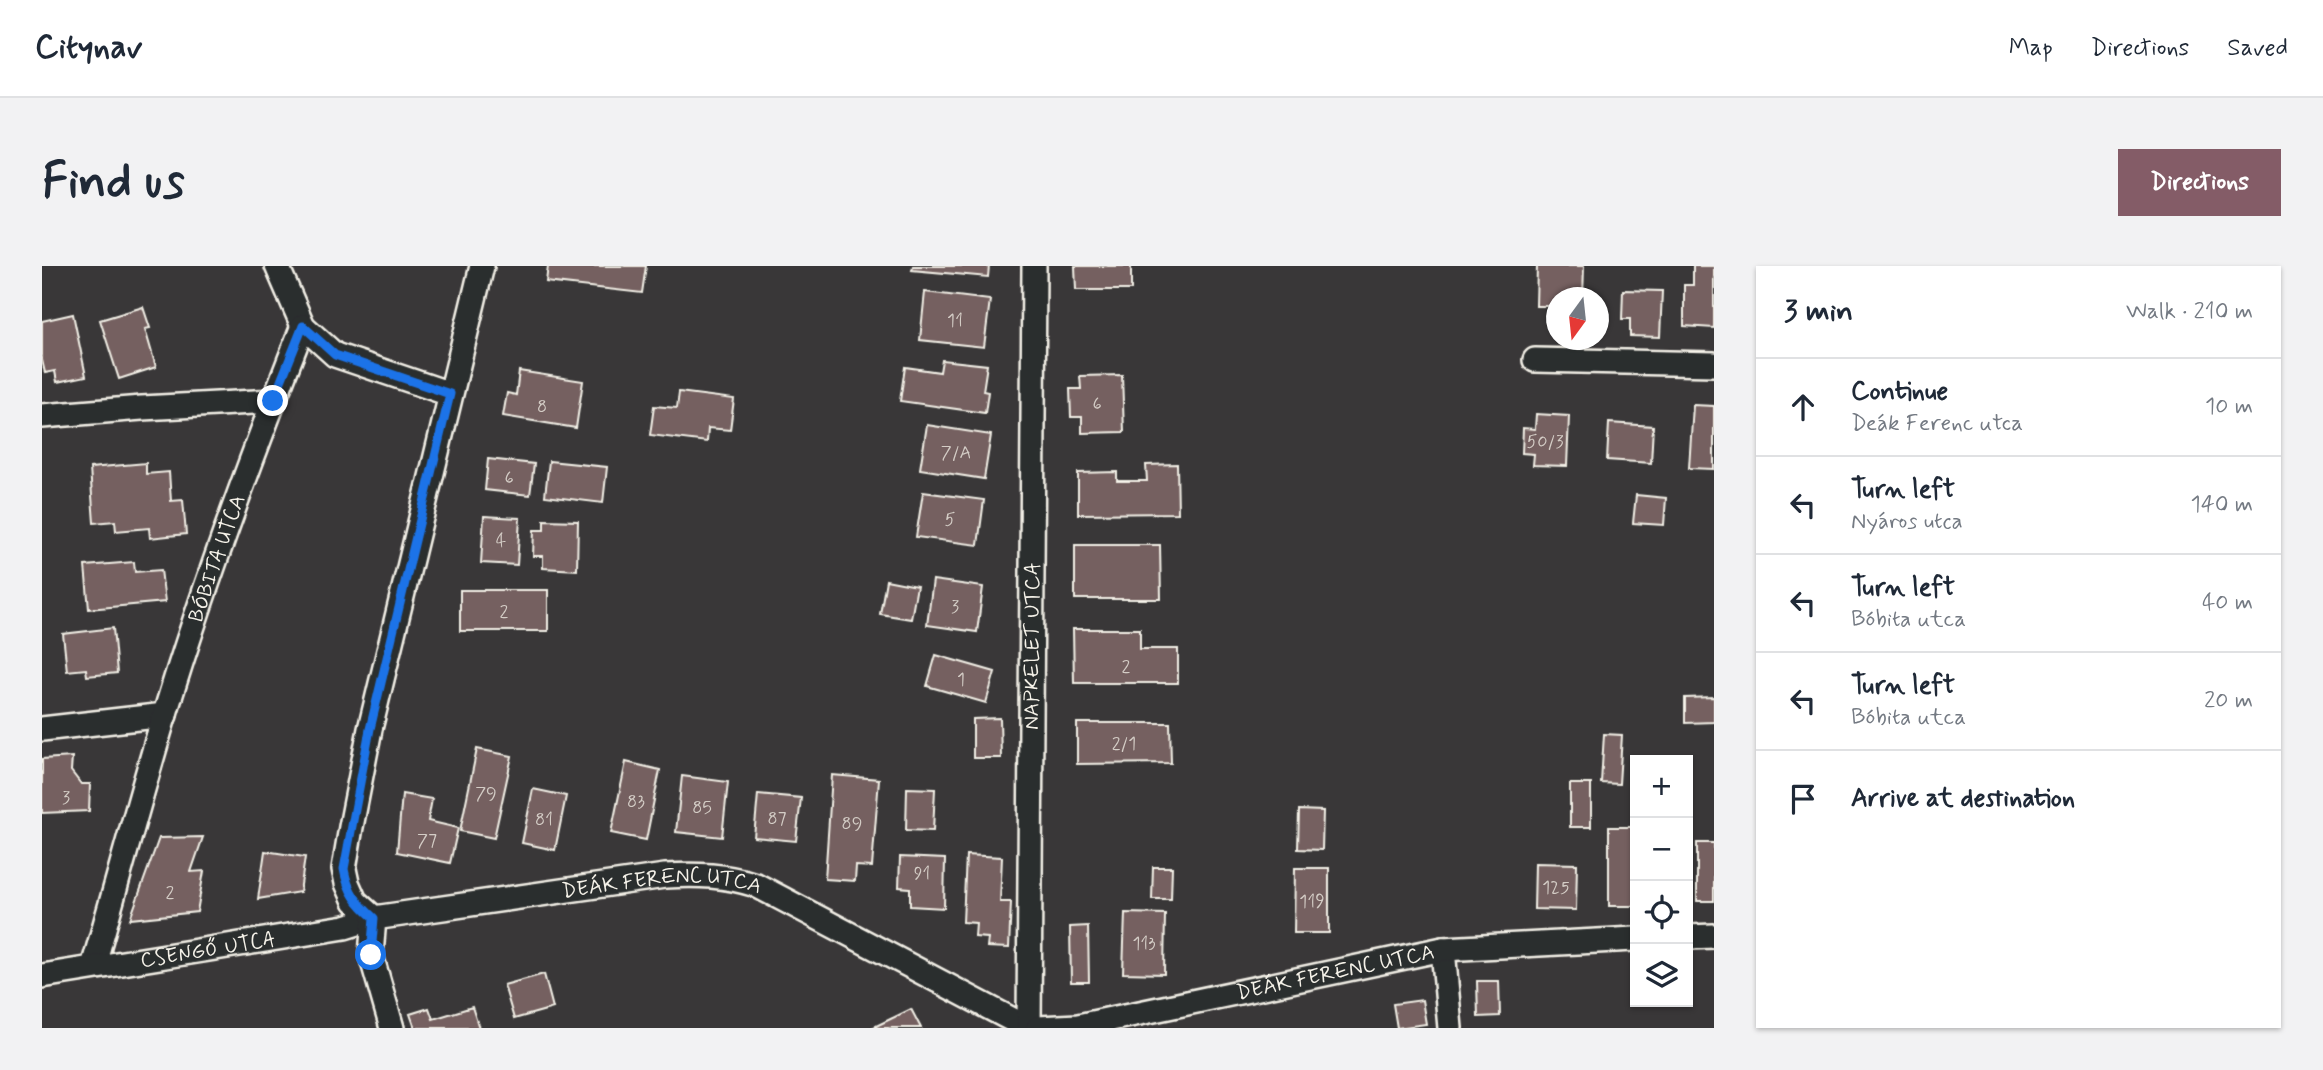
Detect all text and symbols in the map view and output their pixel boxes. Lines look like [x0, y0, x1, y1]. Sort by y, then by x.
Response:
text: Citynav [35, 26, 142, 70]
text: Map [2009, 33, 2053, 64]
text: Directions [2091, 33, 2189, 64]
text: Saved [2227, 33, 2288, 64]
button: Directions [2118, 149, 2281, 216]
text: Find us [42, 150, 185, 215]
north arrow [1546, 287, 1609, 350]
text: 3 min [1784, 292, 1853, 331]
text: Walk · 210 m [2126, 297, 2253, 327]
house number: 11 [947, 309, 963, 333]
text: Continue [1851, 375, 1948, 409]
route end [257, 385, 288, 416]
icon: ahead [1784, 388, 1822, 426]
house number: 6 [1092, 392, 1102, 416]
text: 10 m [2205, 392, 2253, 422]
house number: 8 [537, 395, 547, 419]
text: Deák Ferenc utca [1851, 409, 2023, 439]
house number: 50/3 [1526, 430, 1564, 454]
house number: 7/A [941, 441, 971, 465]
house number: 6 [504, 466, 514, 490]
text: Turn left [1851, 473, 1955, 507]
icon: left [1784, 486, 1822, 524]
text: 140 m [2190, 490, 2253, 520]
street label: BÓBITA UTCA [182, 491, 252, 626]
text: Nyáros utca [1851, 507, 1963, 537]
house number: 5 [945, 508, 956, 532]
house number: 4 [496, 529, 506, 553]
street label: NAPKELET UTCA [1018, 562, 1047, 730]
text: Turn left [1851, 571, 1955, 605]
icon: left [1784, 584, 1822, 622]
text: 40 m [2202, 588, 2253, 618]
house number: 3 [951, 595, 959, 619]
house number: 2 [500, 600, 509, 624]
text: Bóbita utca [1851, 605, 1966, 635]
house number: 2 [1122, 655, 1131, 679]
house number: 1 [957, 668, 965, 692]
text: Turn left [1851, 669, 1955, 703]
icon: left [1784, 682, 1822, 720]
text: 20 m [2204, 686, 2253, 716]
text: Bóbita utca [1851, 703, 1966, 733]
house number: 2/1 [1112, 732, 1136, 756]
map controls [1630, 755, 1693, 1007]
button: + [1630, 755, 1693, 818]
icon: arrive [1784, 780, 1822, 818]
house number: 79 [475, 782, 497, 806]
text: Arrive at destination [1851, 782, 2075, 816]
house number: 3 [62, 786, 70, 810]
house number: 83 [627, 790, 645, 814]
house number: 85 [692, 796, 712, 820]
house number: 87 [767, 807, 787, 831]
house number: 81 [535, 808, 553, 832]
house number: 89 [842, 812, 862, 836]
button: − [1630, 818, 1693, 881]
house number: 77 [417, 829, 437, 853]
street label: DEÁK FERENC UTCA [560, 862, 765, 906]
house number: 91 [914, 862, 930, 886]
house number: 125 [1542, 876, 1570, 900]
house number: 2 [166, 881, 175, 905]
button: locate [1630, 881, 1693, 944]
house number: 119 [1299, 890, 1325, 914]
street label: CSENGŐ UTCA [138, 925, 278, 975]
house number: 113 [1132, 932, 1156, 956]
street label: DEÁK FERENC UTCA [1234, 938, 1437, 1007]
route start [355, 939, 386, 970]
button: layers [1630, 944, 1693, 1007]

